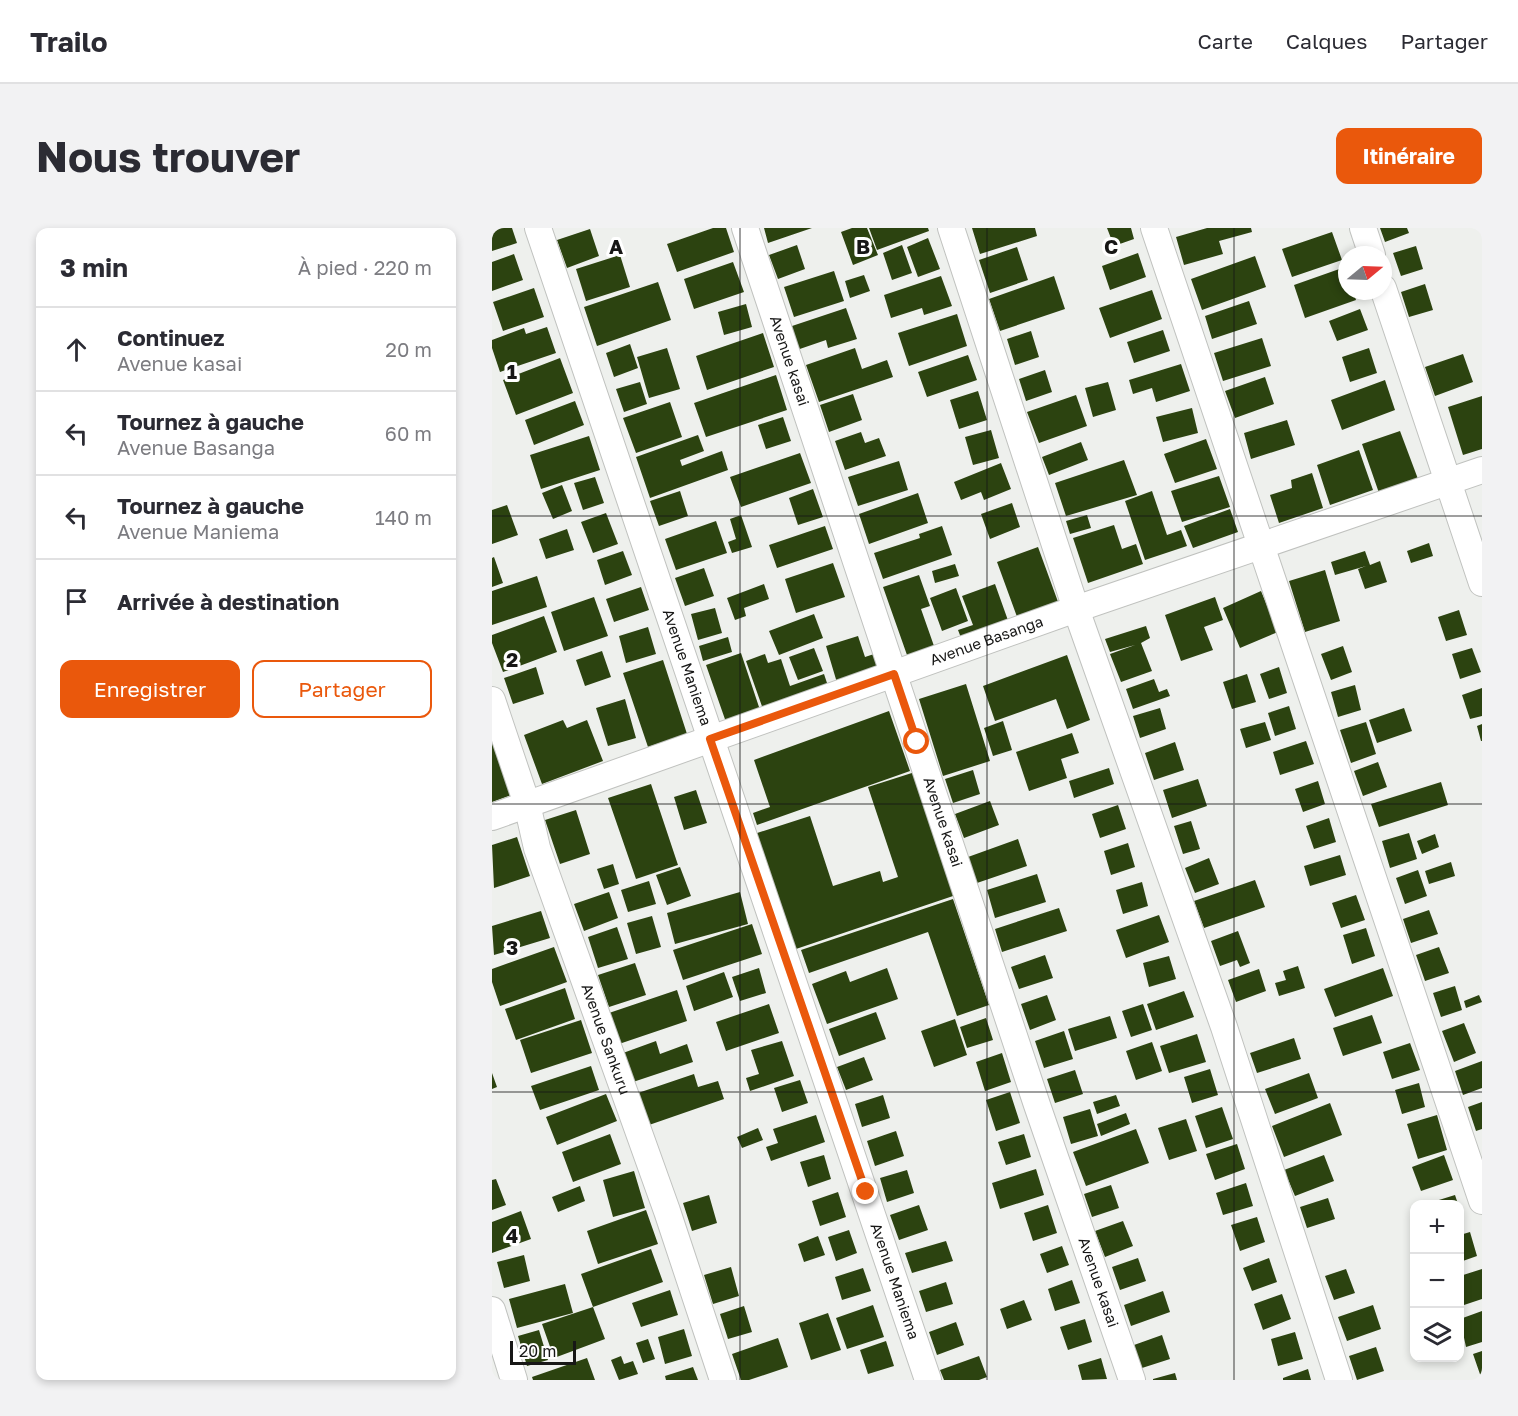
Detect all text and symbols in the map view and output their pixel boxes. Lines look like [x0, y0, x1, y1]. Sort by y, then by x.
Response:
text: Trailo [30, 25, 108, 58]
text: Carte [1197, 28, 1253, 54]
text: Calques [1286, 28, 1367, 54]
text: Partager [1400, 28, 1488, 54]
button: Itinéraire [1336, 128, 1482, 184]
text: Nous trouver [36, 131, 300, 181]
text: A [609, 234, 623, 258]
text: B [856, 234, 870, 258]
text: C [1104, 234, 1118, 258]
north arrow [1338, 246, 1392, 300]
text: 3 min [60, 252, 128, 283]
text: À pied · 220 m [298, 255, 432, 279]
street label: Avenue kasai [767, 313, 814, 408]
text: Continuez [117, 324, 224, 351]
icon: ahead [60, 333, 93, 366]
text: 20 m [385, 337, 432, 361]
text: Avenue kasai [117, 351, 242, 375]
text: 1 [507, 359, 517, 383]
text: Tournez à gauche [117, 408, 304, 435]
icon: left [60, 417, 93, 450]
text: 60 m [385, 421, 432, 445]
text: Avenue Basanga [117, 435, 275, 459]
text: Tournez à gauche [117, 492, 304, 519]
icon: left [60, 501, 93, 534]
text: 140 m [375, 505, 432, 529]
text: Avenue Maniema [117, 519, 279, 543]
icon: arrive [60, 585, 93, 618]
text: Arrivée à destination [117, 588, 339, 615]
street label: Avenue Maniema [660, 607, 716, 728]
street label: Avenue Basanga [927, 612, 1045, 668]
text: 2 [506, 647, 518, 671]
button: Enregistrer [60, 660, 240, 718]
button: Partager [252, 660, 432, 718]
route start [903, 728, 929, 754]
street label: Avenue kasai [920, 774, 967, 869]
text: 3 [506, 935, 518, 959]
street label: Avenue Sankuru [578, 981, 635, 1097]
route end [852, 1178, 878, 1204]
map controls [1410, 1200, 1464, 1362]
button: + [1410, 1200, 1464, 1254]
street label: Avenue Maniema [867, 1220, 924, 1342]
text: 4 [506, 1223, 518, 1247]
street label: Avenue kasai [1075, 1235, 1123, 1329]
button: − [1410, 1254, 1464, 1308]
button: layers [1410, 1308, 1464, 1362]
scale bar [510, 1338, 576, 1366]
text: 20 m [519, 1341, 556, 1361]

